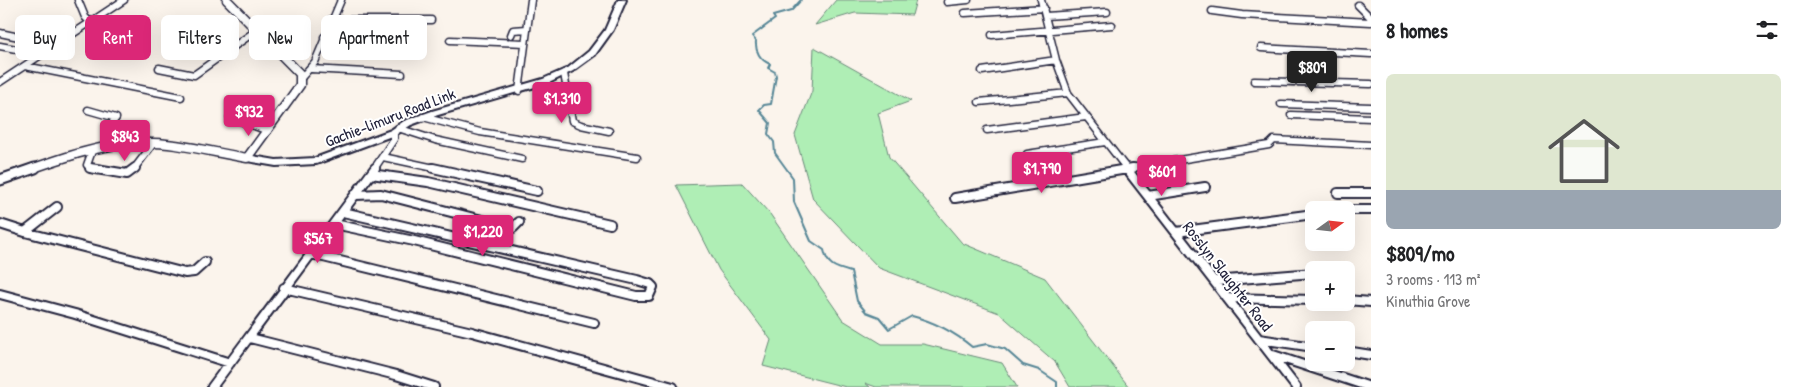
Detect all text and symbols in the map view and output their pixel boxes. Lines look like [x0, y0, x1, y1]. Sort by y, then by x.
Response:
chip: Buy [15, 15, 75, 60]
chip: Rent [85, 15, 151, 60]
chip: Filters [161, 15, 239, 60]
chip: New [249, 15, 311, 60]
chip: Apartment [321, 15, 427, 60]
text: 8 homes [1386, 16, 1448, 45]
icon: filters [1753, 16, 1781, 44]
pin: $809 [1282, 51, 1342, 93]
text: $809 [1298, 56, 1326, 78]
street label: Gachie-limuru Road Link [322, 82, 459, 152]
pin: $1,310 [521, 82, 603, 124]
text: $1,310 [543, 87, 581, 109]
pin: $932 [219, 94, 279, 137]
text: $932 [235, 100, 263, 122]
icon: home [1539, 106, 1629, 196]
pin: $843 [95, 120, 155, 162]
text: $843 [111, 125, 139, 147]
pin: $1,790 [1001, 152, 1083, 194]
pin: $601 [1132, 154, 1192, 197]
text: $1,790 [1023, 157, 1061, 179]
text: $601 [1148, 160, 1176, 182]
north arrow [1305, 201, 1355, 251]
map controls [1305, 201, 1355, 371]
pin: $1,220 [442, 214, 524, 257]
street label: Rosslyn Slaughter Road [1178, 216, 1278, 336]
text: $1,220 [463, 220, 503, 242]
pin: $567 [288, 222, 348, 264]
text: $567 [303, 227, 333, 249]
text: $809/mo [1386, 239, 1454, 268]
button: + [1305, 261, 1355, 311]
text: 3 rooms · 113 m² [1386, 268, 1481, 290]
text: Kinuthia Grove [1386, 290, 1470, 312]
button: − [1305, 321, 1355, 371]

